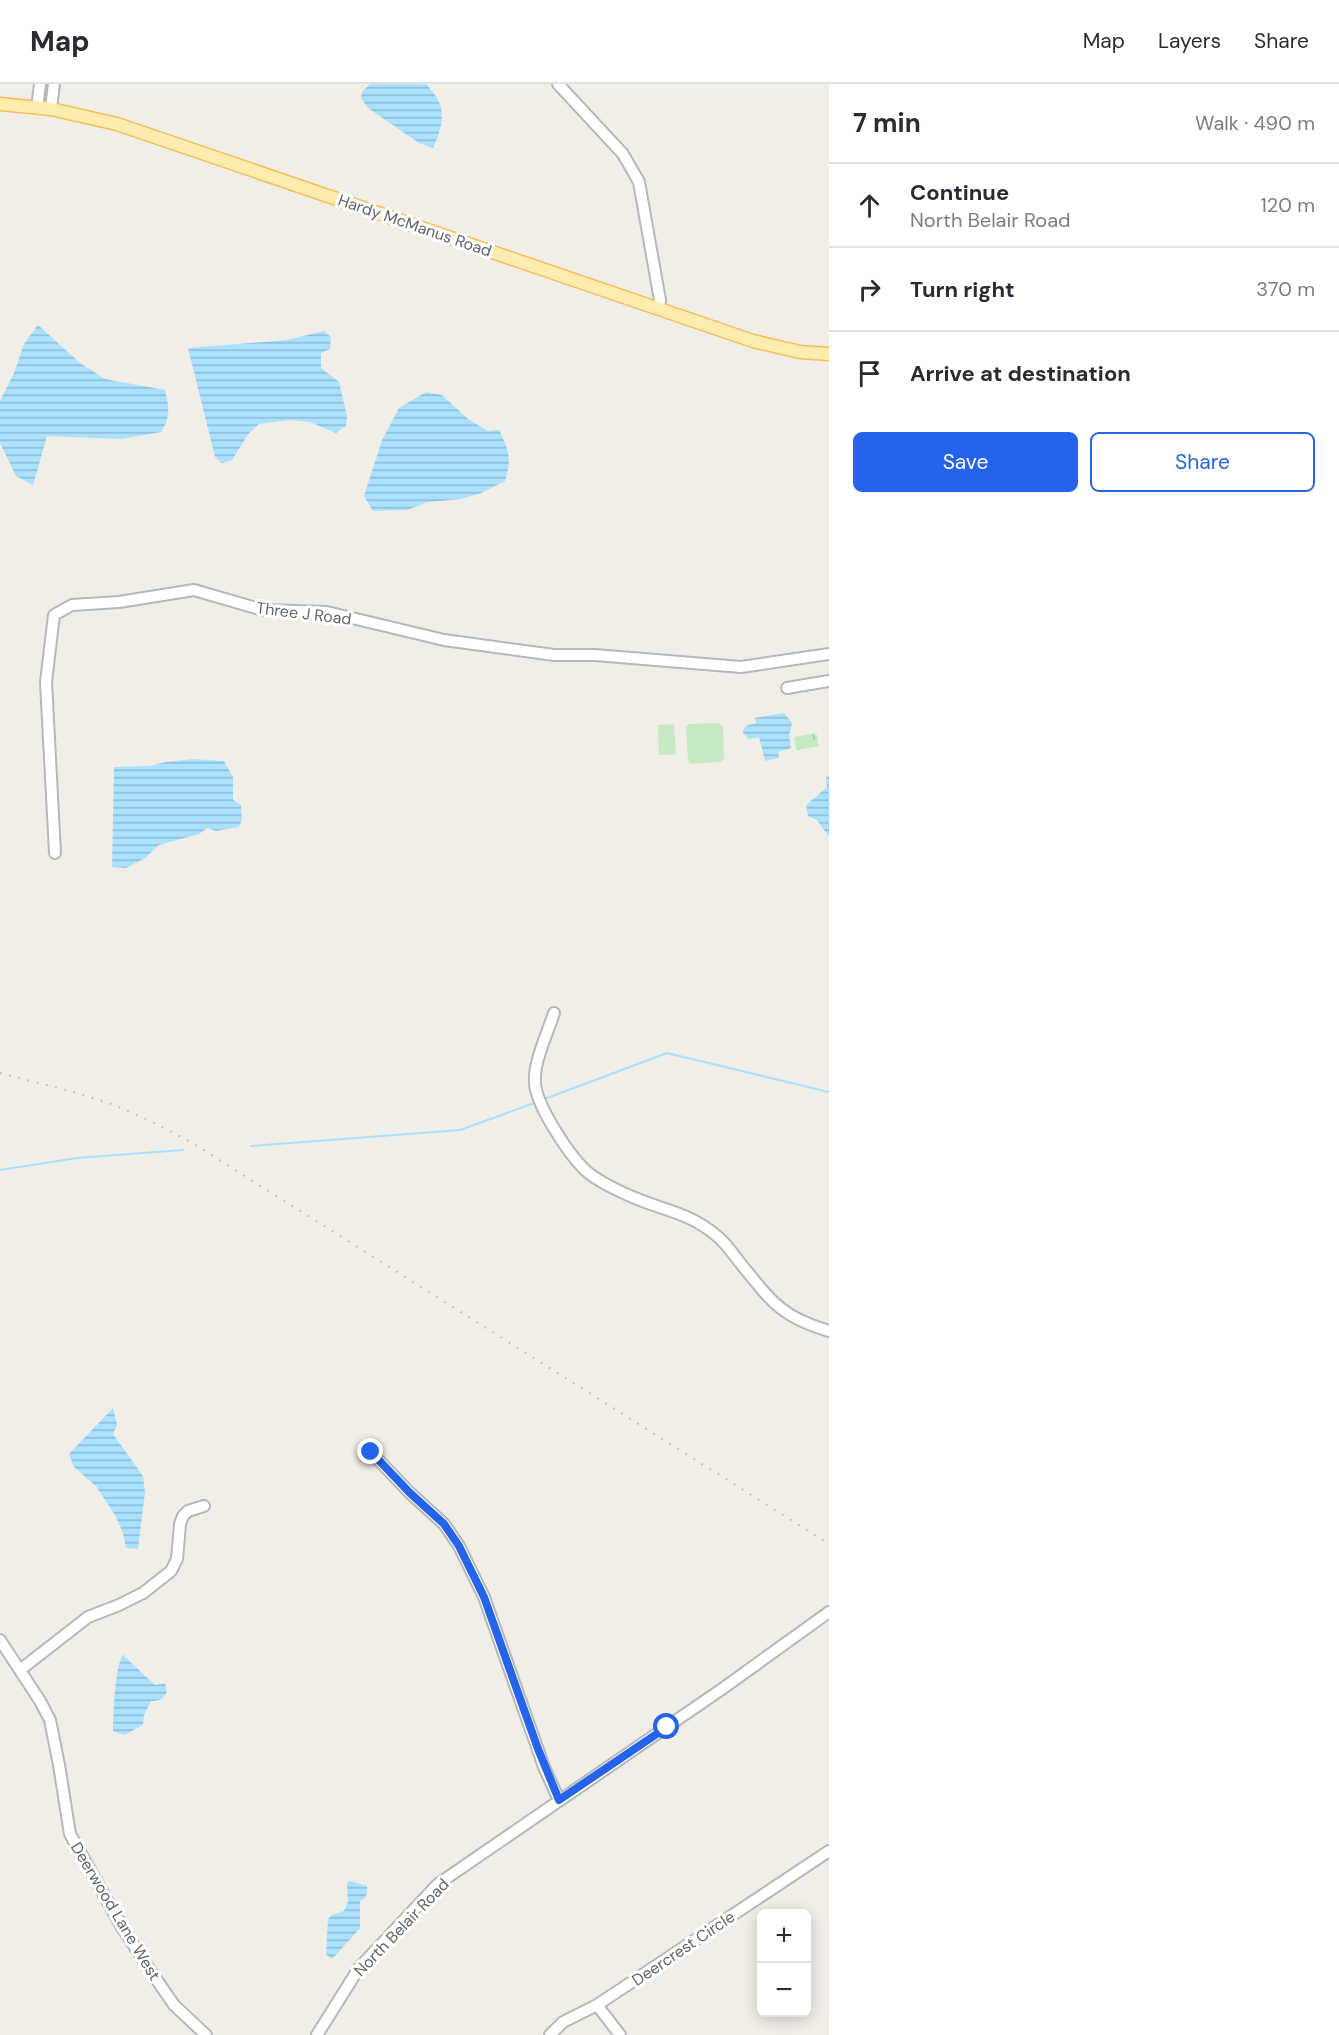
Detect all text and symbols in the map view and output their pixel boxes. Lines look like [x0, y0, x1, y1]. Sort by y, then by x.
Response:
text: Map [30, 23, 90, 60]
text: Map [1083, 27, 1125, 55]
text: Layers [1158, 27, 1221, 55]
text: Share [1254, 27, 1309, 55]
text: 7 min [853, 106, 921, 140]
text: Walk · 490 m [1195, 110, 1315, 136]
text: Continue [910, 178, 1009, 207]
street label: Hardy McManus Road [335, 189, 494, 262]
icon: ahead [853, 189, 886, 222]
text: 120 m [1261, 192, 1315, 218]
text: North Belair Road [910, 207, 1071, 233]
icon: right [853, 273, 886, 306]
text: Turn right [910, 275, 1015, 304]
text: 370 m [1256, 276, 1315, 302]
icon: arrive [853, 357, 886, 390]
text: Arrive at destination [910, 359, 1131, 388]
button: Save [853, 432, 1078, 492]
button: Share [1090, 432, 1315, 492]
street label: Three J Road [255, 597, 353, 630]
route end [357, 1438, 383, 1464]
route start [653, 1713, 679, 1739]
street label: Deerwood Lane West [66, 1838, 165, 1984]
street label: North Belair Road [349, 1874, 454, 1981]
street label: Deercrest Circle [628, 1906, 739, 1991]
map controls [757, 1909, 811, 2017]
button: + [757, 1909, 811, 1963]
button: − [757, 1963, 811, 2017]

